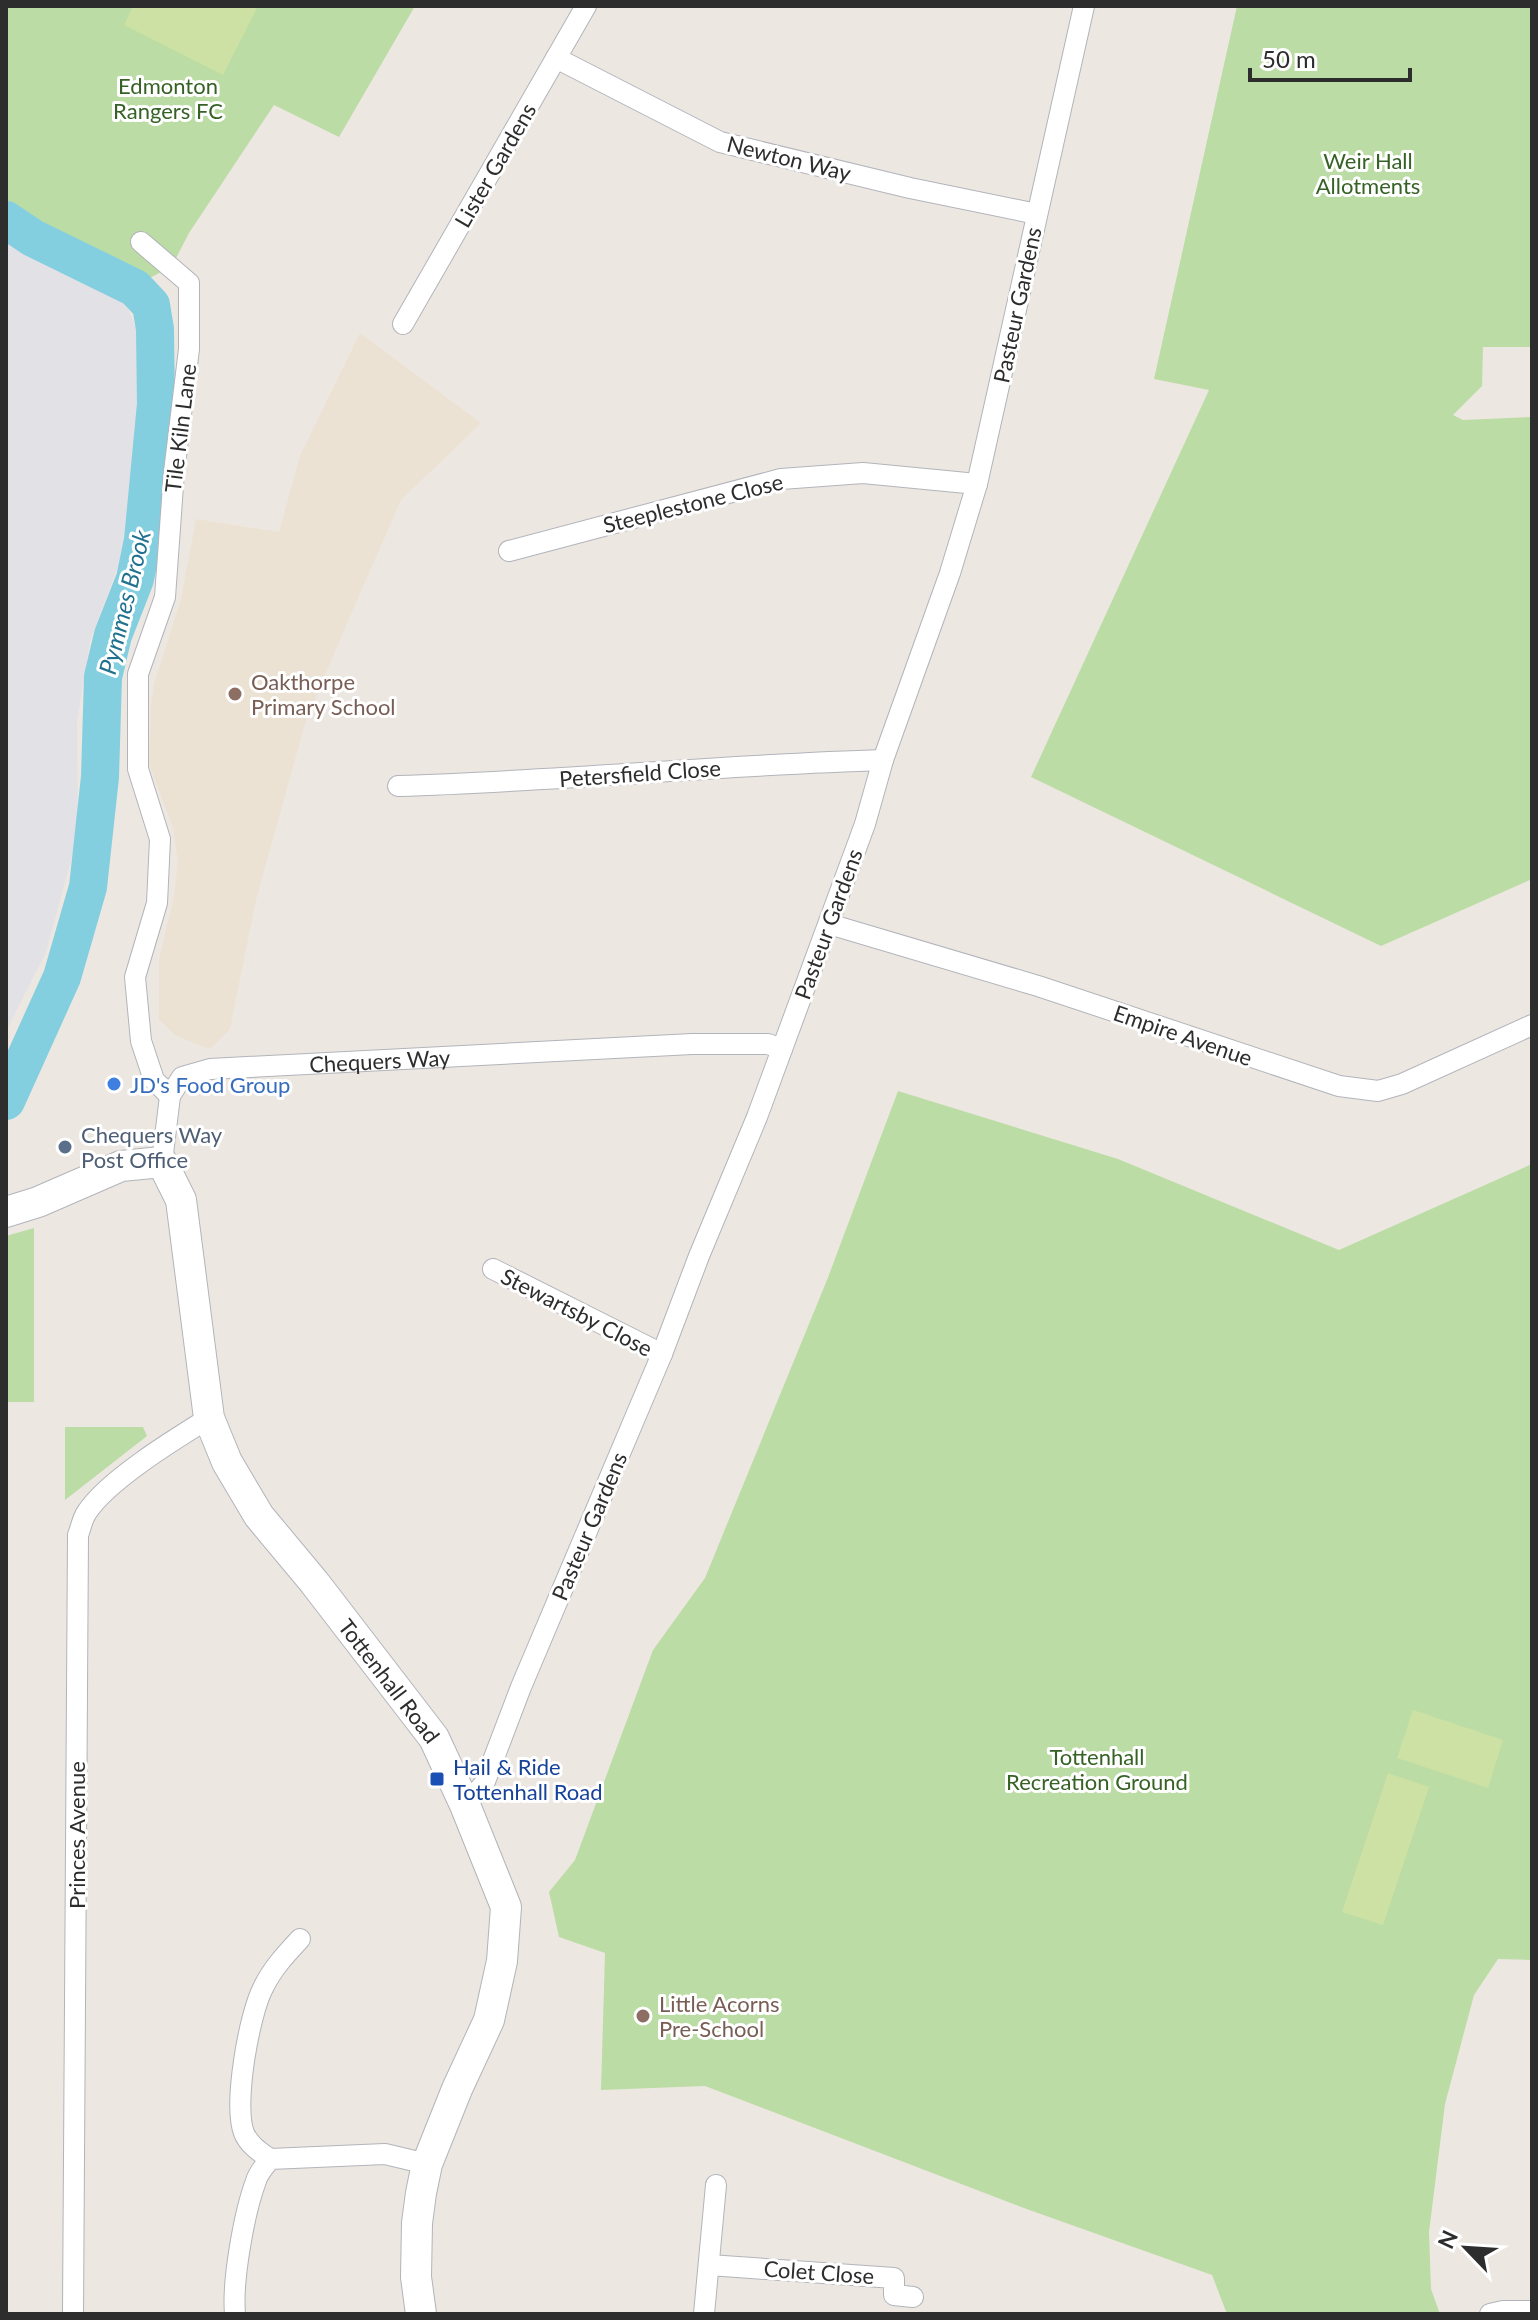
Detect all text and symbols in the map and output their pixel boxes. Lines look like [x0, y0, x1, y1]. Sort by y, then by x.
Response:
scale bar [1250, 32, 1410, 82]
text: 50 m [1262, 44, 1316, 73]
park label: Edmonton Rangers FC [113, 72, 223, 124]
street label: Lister Gardens [449, 98, 541, 232]
street label: Newton Way [724, 130, 854, 187]
park label: Weir Hall Allotments [1316, 147, 1420, 199]
street label: Pasteur Gardens [987, 225, 1047, 385]
street label: Tile Kiln Lane [159, 362, 201, 494]
street label: Steeplestone Close [600, 468, 786, 538]
water label: Pymmes Brook [92, 526, 156, 677]
place label: Oakthorpe Primary School [251, 668, 396, 720]
marker: Oakthorpe Primary School [226, 685, 244, 703]
street label: Petersfield Close [558, 754, 722, 792]
street label: Pasteur Gardens [788, 845, 868, 1003]
street label: Empire Avenue [1110, 999, 1256, 1071]
street label: Chequers Way [308, 1043, 452, 1077]
place label: JD's Food Group [130, 1071, 290, 1098]
marker: JD's Food Group [105, 1075, 123, 1093]
place label: Chequers Way Post Office [81, 1121, 223, 1173]
marker: Chequers Way Post Office [56, 1138, 74, 1156]
street label: Stewartsby Close [497, 1262, 657, 1362]
street label: Pasteur Gardens [546, 1448, 632, 1604]
street label: Tottenhall Road [333, 1613, 446, 1748]
park label: Tottenhall Recreation Ground [1006, 1743, 1188, 1795]
place label: Hail & Ride Tottenhall Road [453, 1753, 602, 1805]
street label: Princes Avenue [63, 1761, 90, 1909]
marker: Hail & Ride Tottenhall Road [428, 1770, 446, 1788]
place label: Little Acorns Pre-School [659, 1990, 780, 2042]
marker: Little Acorns Pre-School [634, 2007, 652, 2025]
north arrow [1426, 2208, 1506, 2288]
text: N [1432, 2226, 1463, 2253]
street label: Colet Close [763, 2255, 875, 2289]

